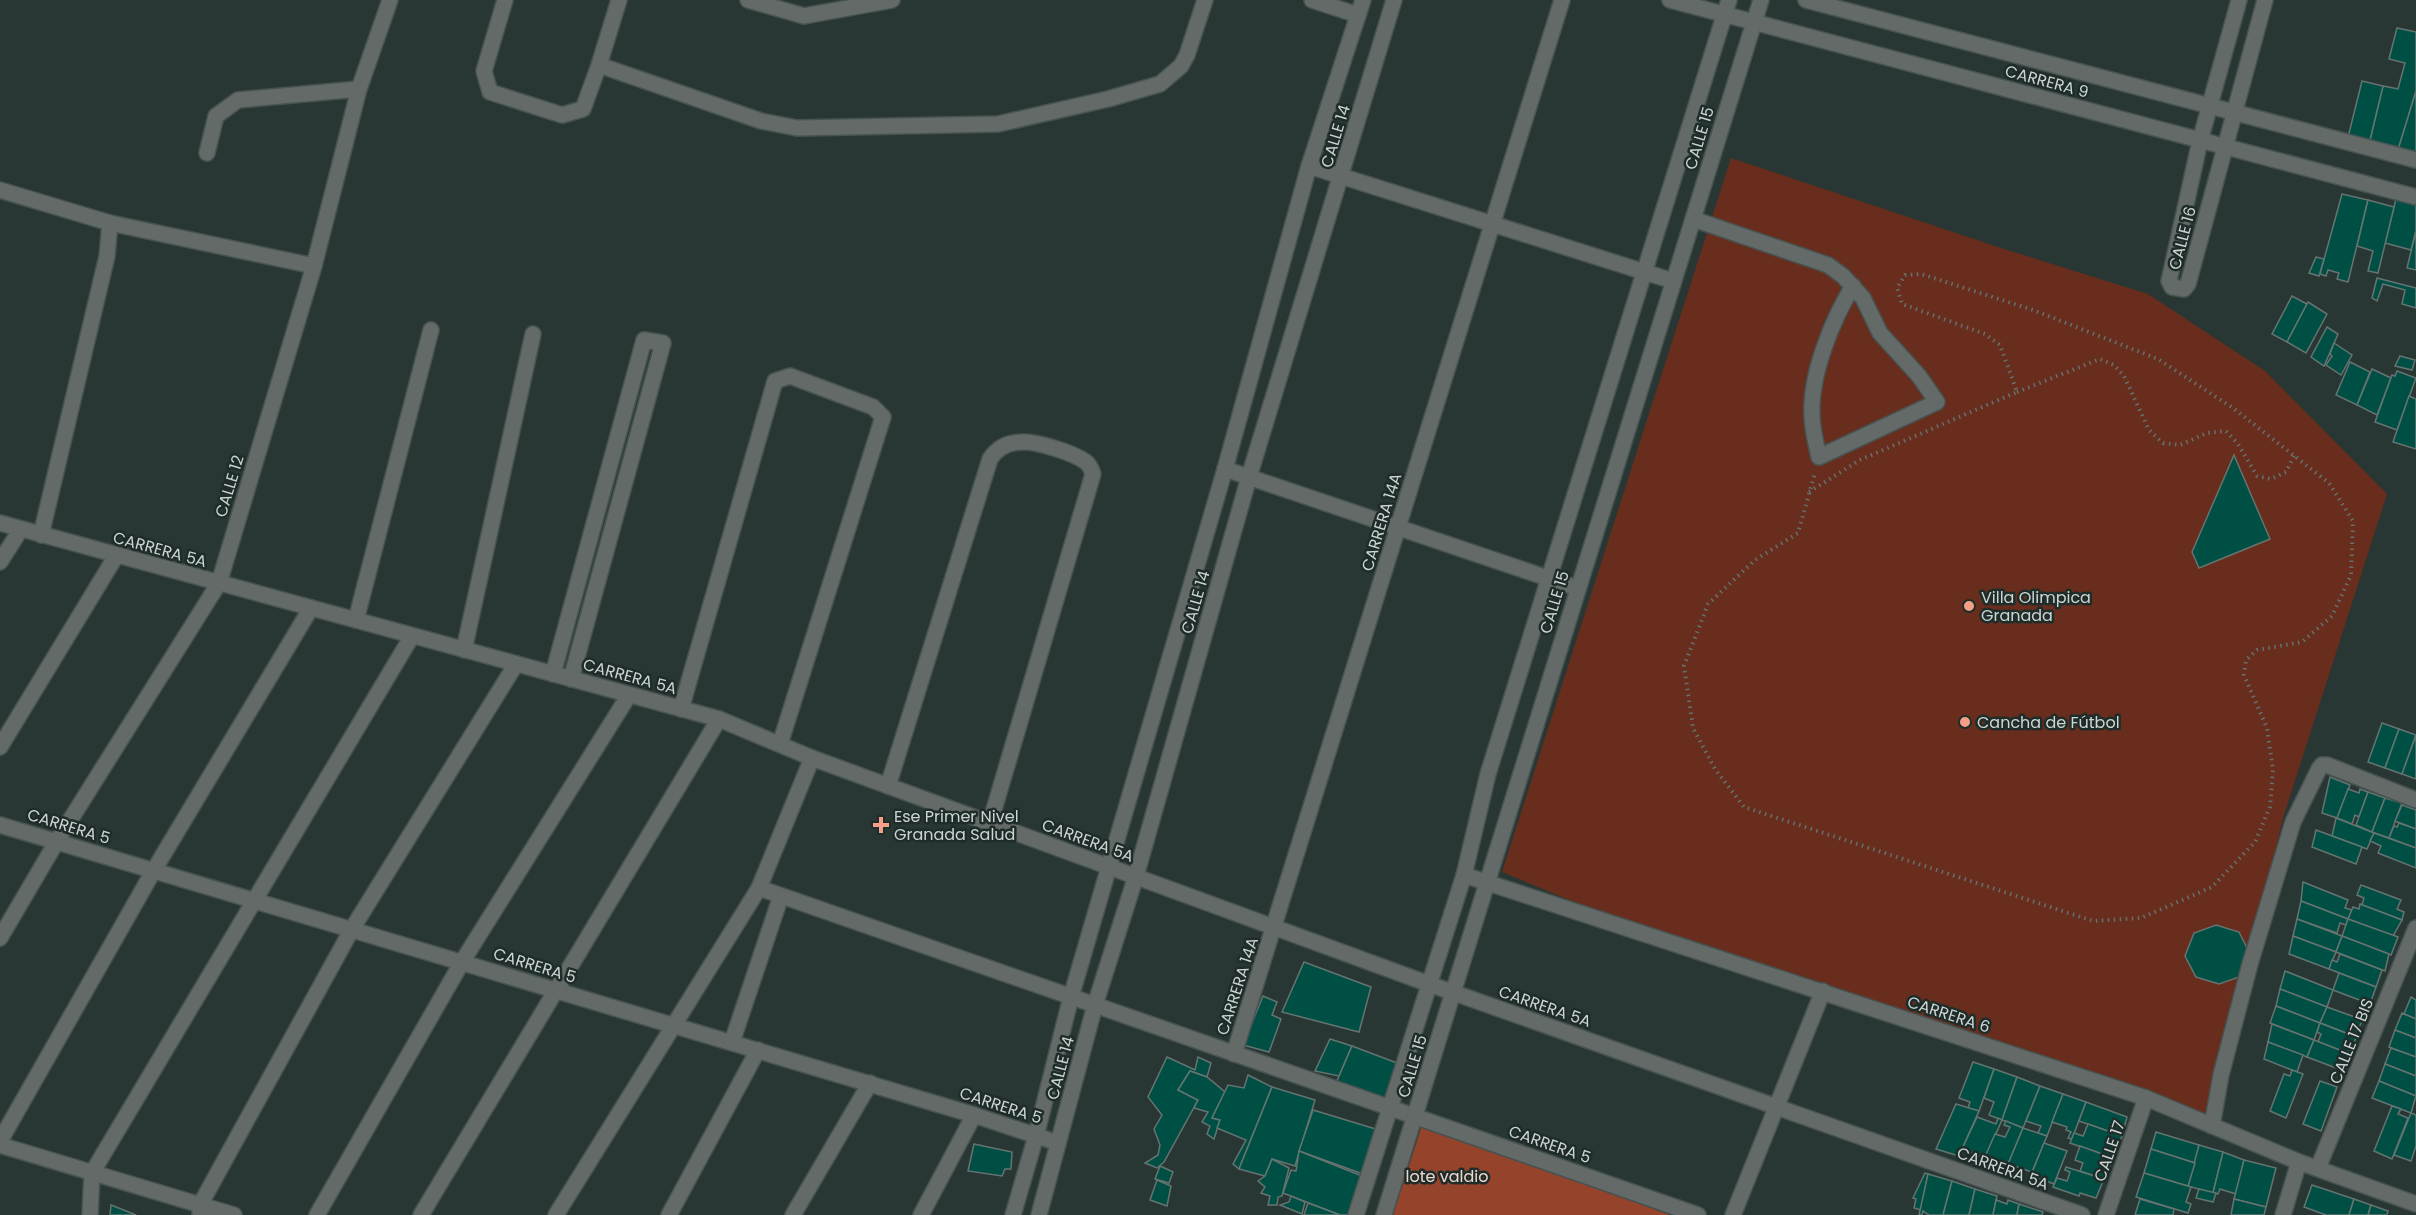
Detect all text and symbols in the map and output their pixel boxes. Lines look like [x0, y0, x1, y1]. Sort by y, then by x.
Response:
street label: CARRERA 9 [2003, 59, 2091, 104]
street label: CALLE 14 [1315, 102, 1356, 170]
street label: CALLE 15 [1679, 104, 1720, 172]
street label: CALLE 16 [2163, 204, 2202, 272]
street label: CALLE 12 [209, 452, 250, 520]
street label: CARRERA 14A [1356, 470, 1407, 574]
street label: CARRERA 5A [110, 526, 210, 573]
street label: CALLE 14 [1176, 568, 1215, 636]
street label: CALLE 15 [1534, 568, 1575, 636]
place label: Villa Olimpica Granada [1981, 586, 2091, 627]
marker: Villa Olimpica Granada [1962, 599, 1976, 613]
street label: CARRERA 5A [580, 653, 680, 700]
place label: Cancha de Fútbol [1977, 711, 2120, 734]
marker: Cancha de Fútbol [1958, 715, 1972, 729]
street label: CARRERA 5 [25, 803, 113, 850]
place label: Ese Primer Nivel Granada Salud [894, 805, 1019, 846]
street label: CARRERA 5A [1039, 813, 1137, 868]
marker: Ese Primer Nivel Granada Salud [872, 816, 890, 834]
street label: CARRERA 14A [1211, 934, 1264, 1038]
street label: CARRERA 5 [491, 942, 579, 989]
street label: CARRERA 5A [1496, 980, 1594, 1033]
street label: CARRERA 6 [1905, 990, 1993, 1039]
street label: CALLE 17 BIS [2324, 995, 2379, 1088]
street label: CALLE 15 [1392, 1032, 1433, 1100]
street label: CALLE 14 [1041, 1034, 1080, 1102]
street label: CARRERA 5 [957, 1081, 1045, 1130]
street label: CALLE 17 [2088, 1117, 2131, 1185]
street label: CARRERA 5 [1506, 1120, 1594, 1169]
street label: CARRERA 5A [1954, 1141, 2052, 1196]
park label: lote valdio [1406, 1165, 1488, 1188]

